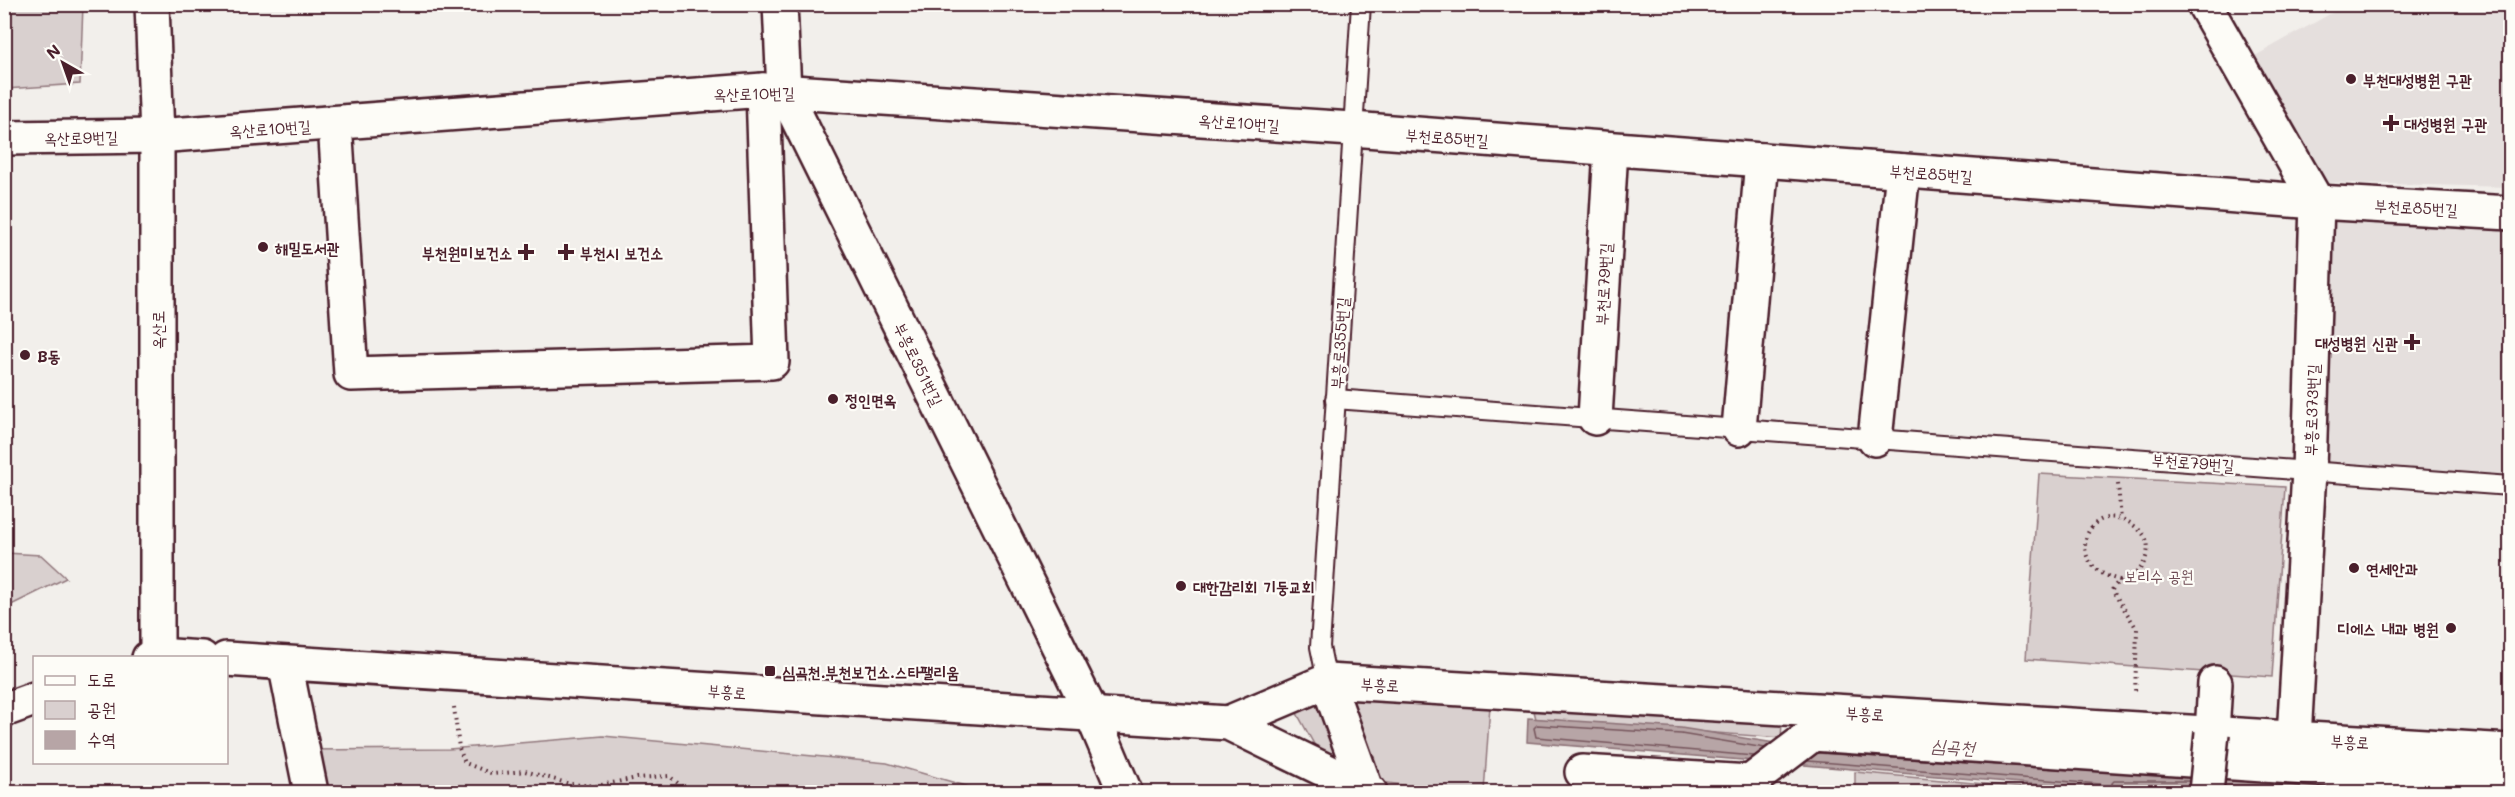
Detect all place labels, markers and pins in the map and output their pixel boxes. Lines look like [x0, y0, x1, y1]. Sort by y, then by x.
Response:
place label: 부천대성병원 구관 [2363, 69, 2472, 90]
marker: 부천대성병원 구관 [2344, 72, 2358, 86]
place label: 대성병원 구관 [2404, 113, 2487, 134]
marker: 대성병원 구관 [2382, 114, 2400, 132]
place label: 해밀도서관 [274, 237, 340, 258]
marker: 해밀도서관 [256, 240, 270, 254]
place label: 부천원미보건소 [422, 242, 512, 263]
place label: 부천시 보건소 [580, 242, 663, 263]
marker: 부천원미보건소 [517, 243, 535, 261]
marker: 부천시 보건소 [557, 243, 575, 261]
place label: 대성병원 신관 [2315, 332, 2398, 353]
marker: 대성병원 신관 [2403, 333, 2421, 351]
place label: B동 [37, 345, 61, 366]
marker: B동 [18, 348, 32, 362]
place label: 정인면옥 [845, 389, 897, 410]
marker: 정인면옥 [826, 392, 840, 406]
place label: 연세안과 [2366, 558, 2418, 579]
marker: 연세안과 [2347, 561, 2361, 575]
place label: 대한감리회 기둥교회 [1193, 576, 1315, 597]
marker: 대한감리회 기둥교회 [1174, 579, 1188, 593]
place label: 디에스 내과 병원 [2337, 618, 2439, 639]
marker: 디에스 내과 병원 [2444, 621, 2458, 635]
place label: 심곡천.부천보건소.스타팰리움 [782, 661, 959, 682]
marker: 심곡천.부천보건소.스타팰리움 [763, 664, 777, 678]

